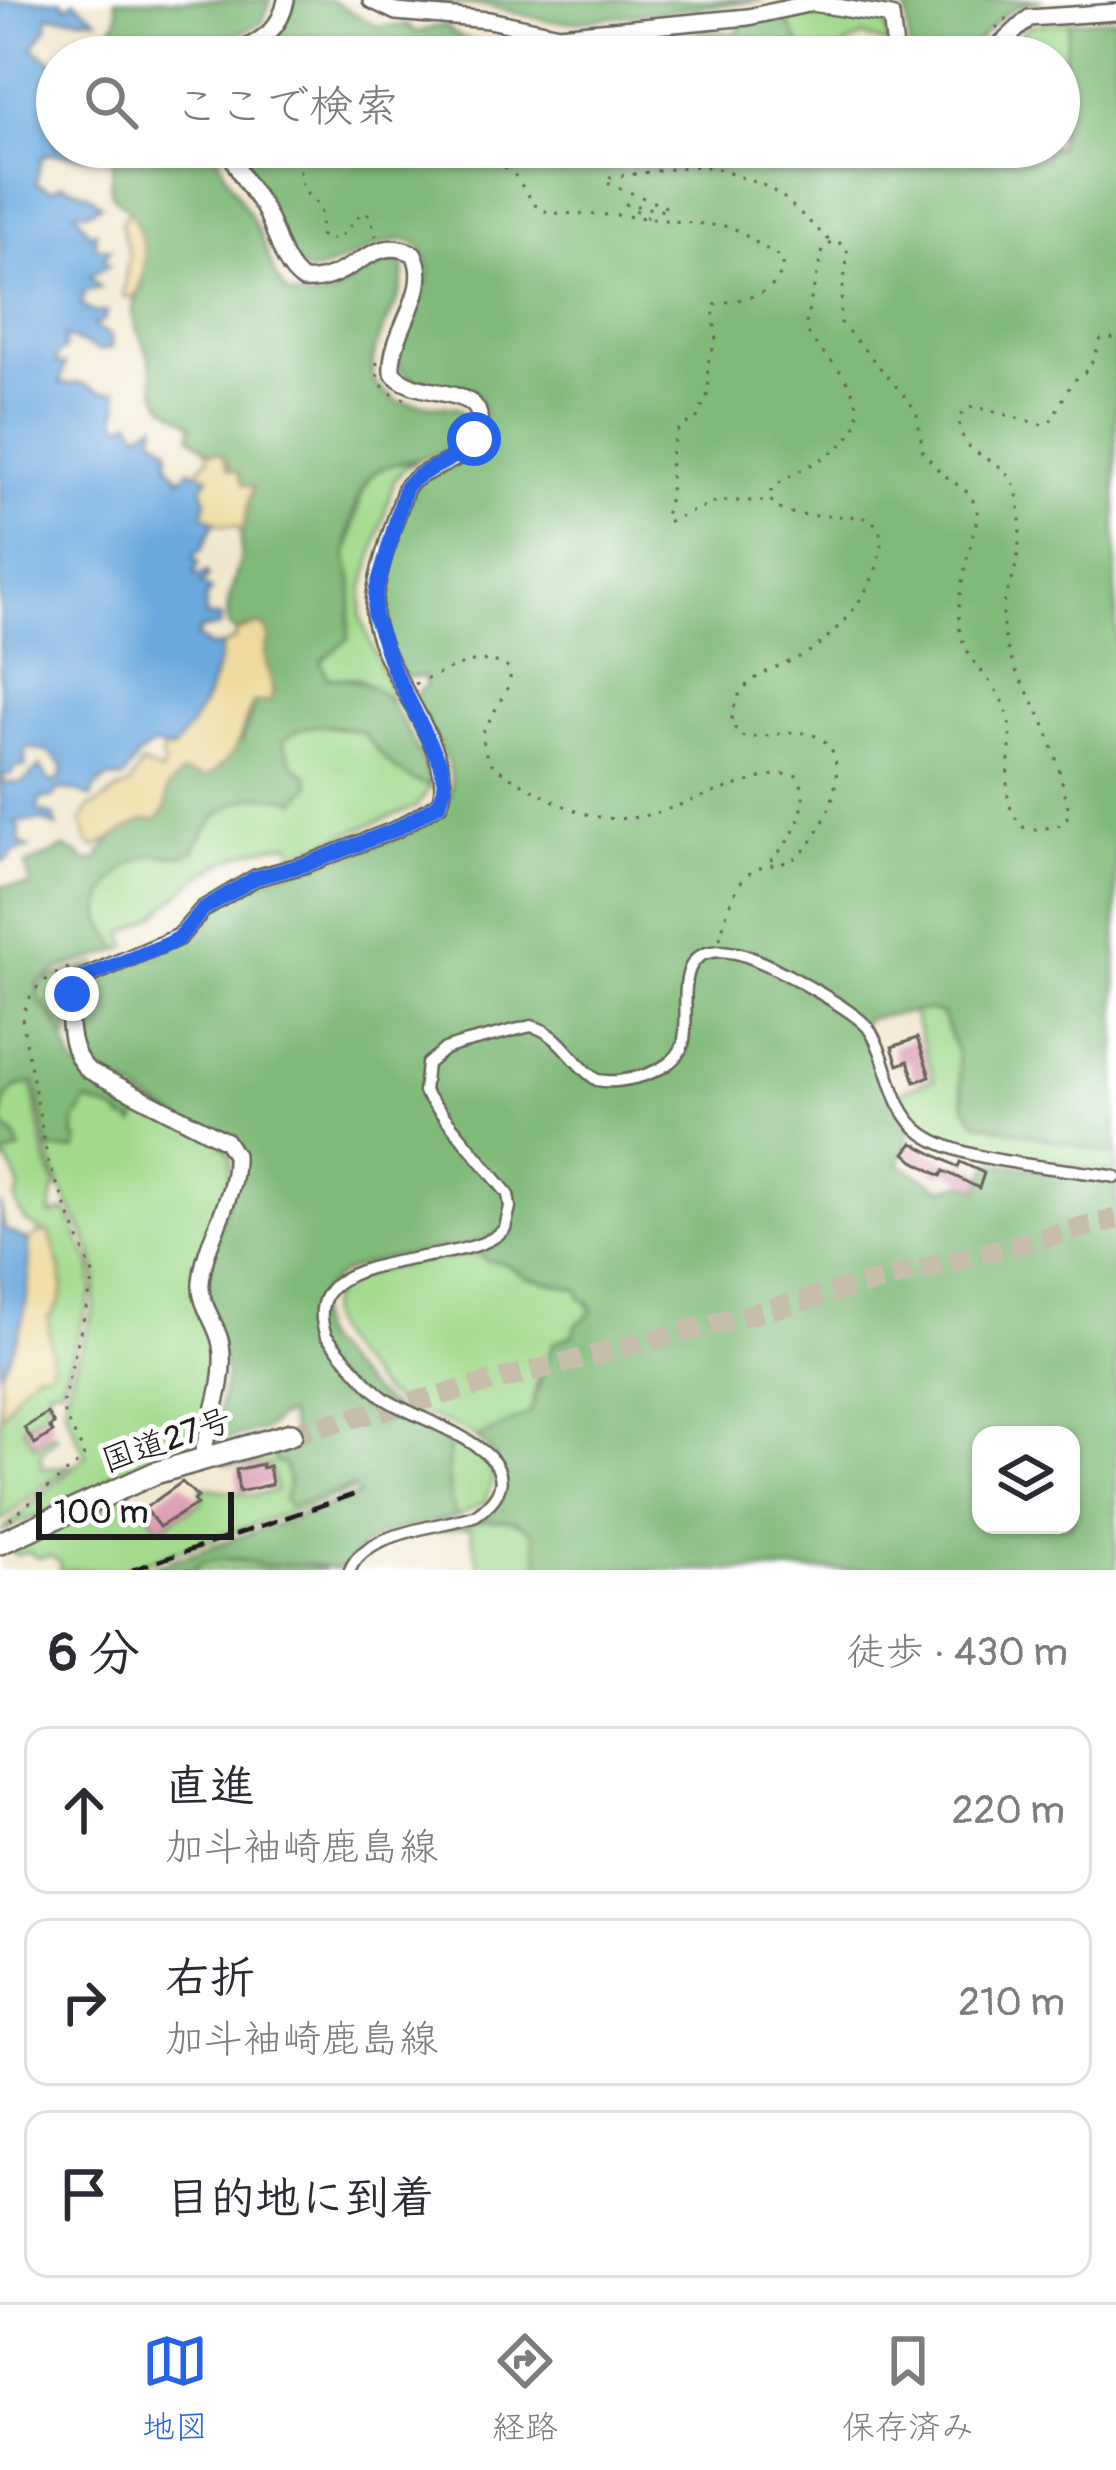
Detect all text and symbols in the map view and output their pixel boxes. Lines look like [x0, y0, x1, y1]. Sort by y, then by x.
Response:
search box [36, 36, 1080, 168]
icon: search [78, 69, 144, 135]
text: ここで検索 [174, 79, 399, 135]
route start [447, 412, 501, 466]
route end [45, 967, 99, 1021]
street label: 国道27号 [96, 1399, 237, 1482]
map controls [972, 1426, 1080, 1534]
button: layers [972, 1426, 1080, 1534]
scale bar [36, 1486, 234, 1539]
text: 100 m [54, 1492, 148, 1533]
text: 6 分 [48, 1622, 140, 1686]
text: 徒歩 · 430 m [846, 1628, 1068, 1677]
text: 直進 [165, 1759, 255, 1815]
icon: ahead [51, 1777, 117, 1843]
text: 220 m [952, 1786, 1065, 1835]
text: 加斗袖崎鹿島線 [165, 1823, 438, 1872]
text: 右折 [165, 1951, 255, 2007]
icon: right [51, 1969, 117, 2035]
text: 210 m [958, 1978, 1065, 2027]
text: 加斗袖崎鹿島線 [165, 2015, 438, 2064]
icon: arrive [51, 2161, 117, 2227]
text: 目的地に到着 [165, 2171, 435, 2227]
tab: 地図 [142, 2328, 208, 2448]
tab: 経路 [492, 2328, 558, 2448]
tab: 保存済み [842, 2328, 974, 2448]

